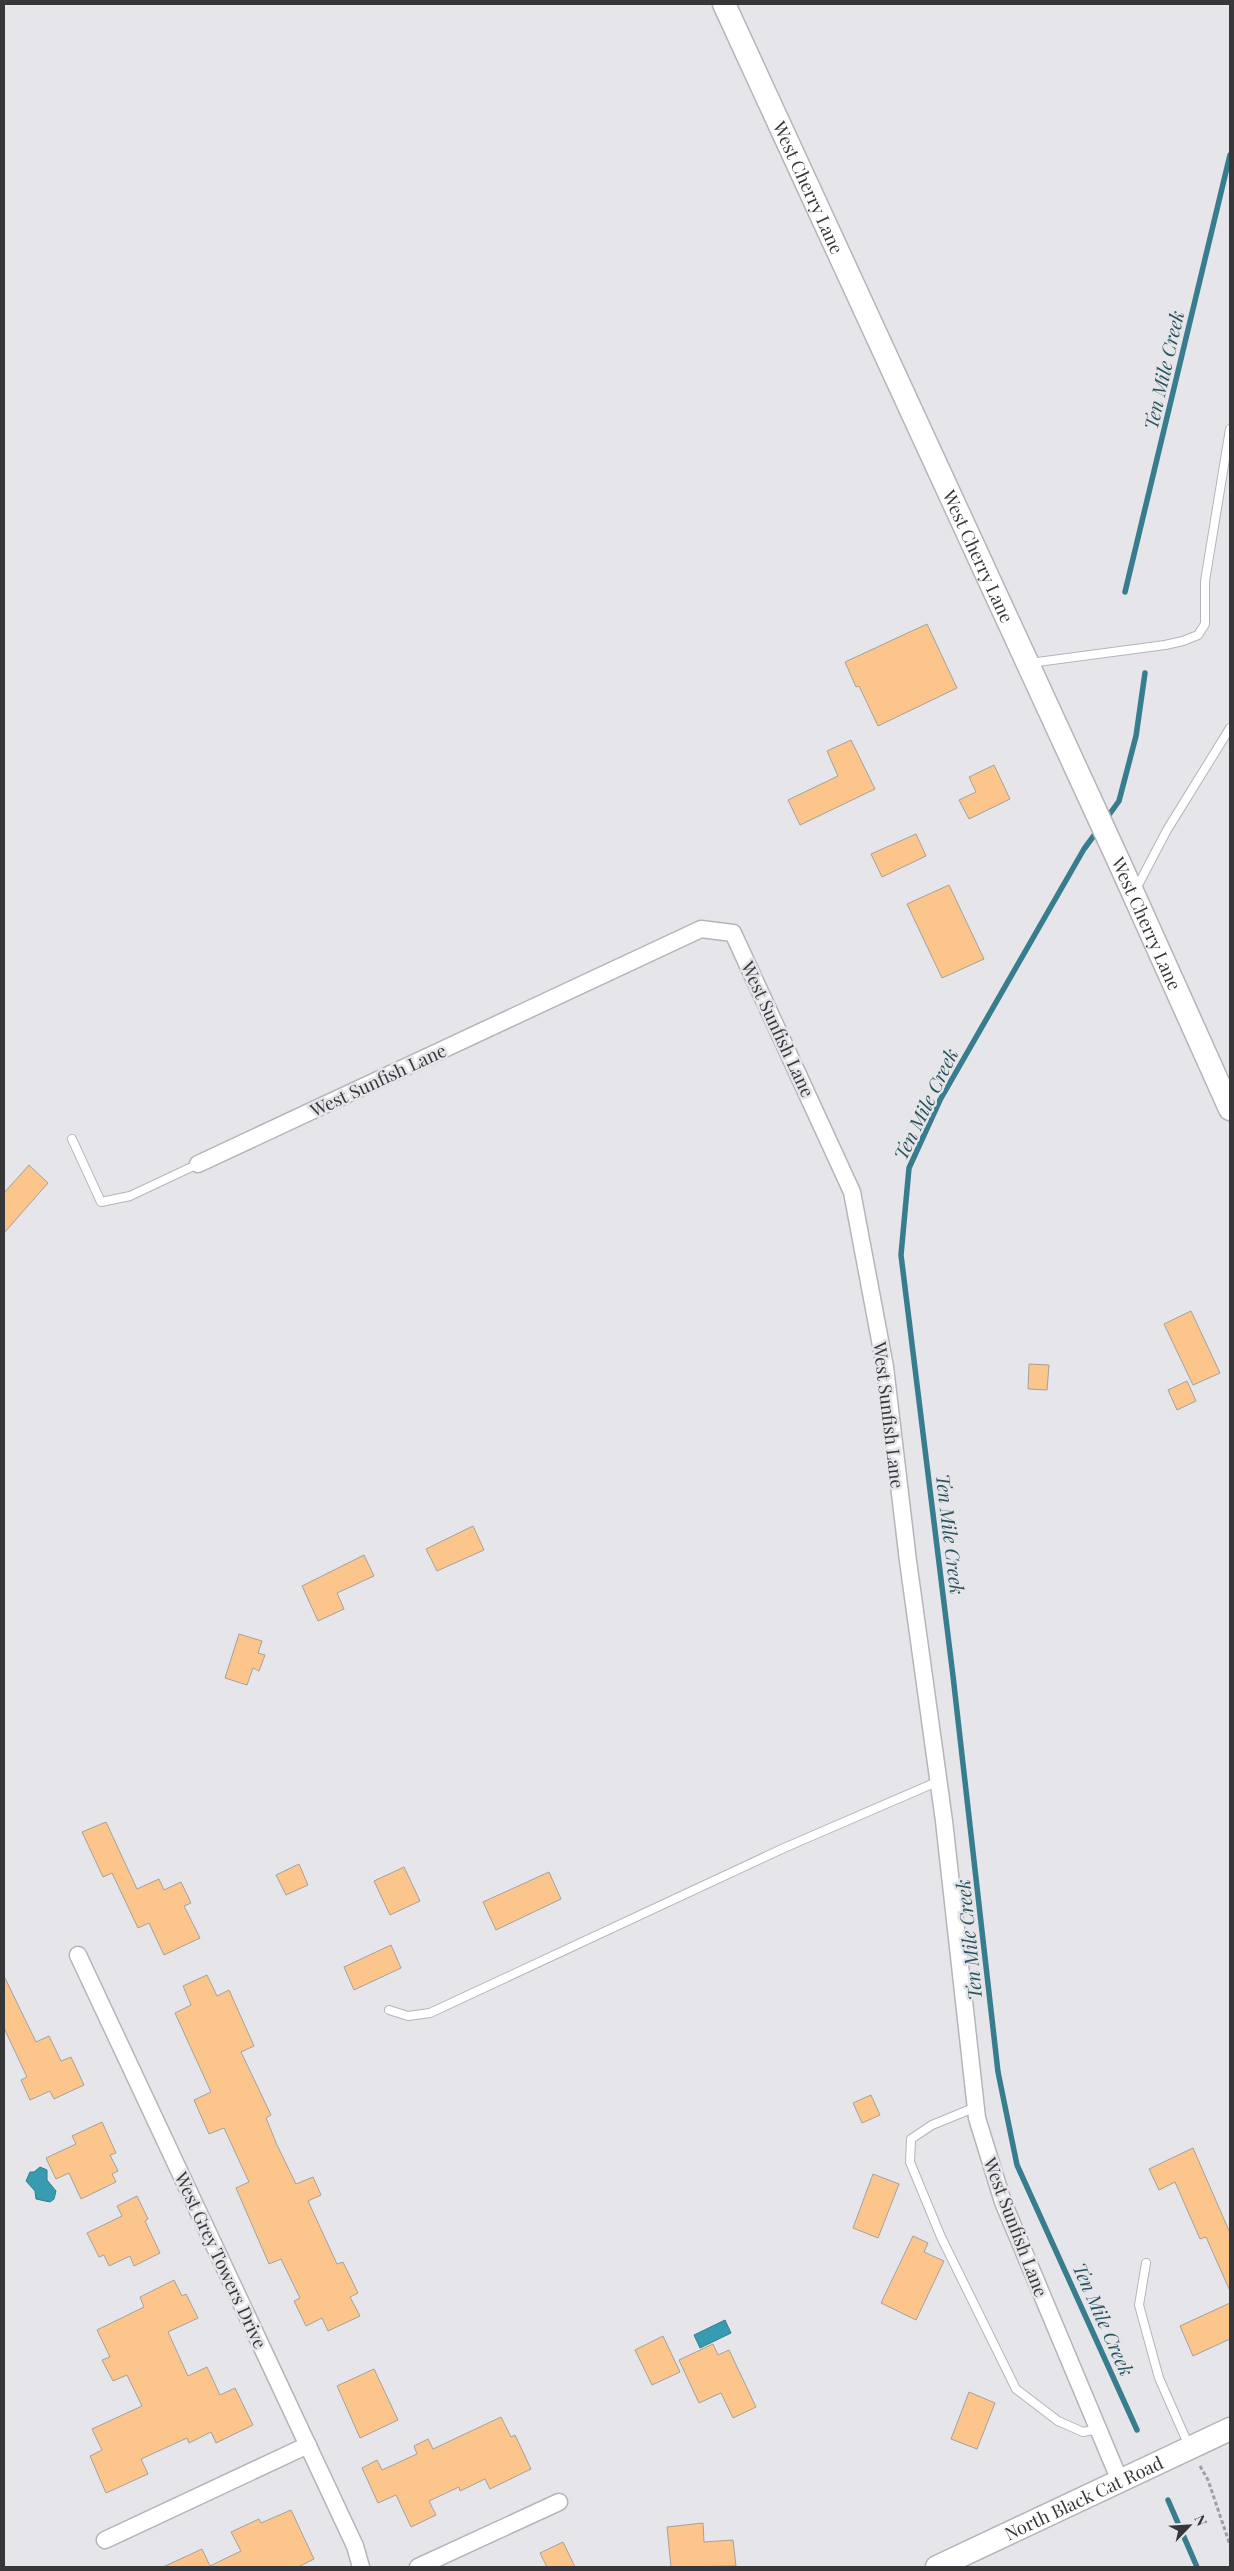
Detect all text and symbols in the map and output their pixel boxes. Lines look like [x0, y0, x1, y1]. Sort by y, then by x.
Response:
street label: West Cherry Lane [767, 116, 849, 258]
water label: Ten Mile Creek [1137, 308, 1189, 432]
street label: West Cherry Lane [937, 485, 1019, 626]
street label: West Cherry Lane [1106, 852, 1187, 994]
street label: West Sunfish Lane [736, 956, 820, 1101]
street label: West Sunfish Lane [305, 1038, 450, 1122]
water label: Ten Mile Creek [887, 1044, 963, 1164]
street label: West Sunfish Lane [868, 1339, 910, 1490]
water label: Ten Mile Creek [931, 1472, 971, 1596]
water label: Ten Mile Creek [949, 1878, 987, 2002]
street label: West Sunfish Lane [978, 2153, 1054, 2300]
street label: West Grey Towers Drive [169, 2167, 272, 2352]
water label: Ten Mile Creek [1067, 2258, 1141, 2380]
street label: North Black Cat Road [1000, 2450, 1167, 2546]
north arrow [1164, 2501, 1214, 2551]
text: N [1190, 2512, 1212, 2529]

